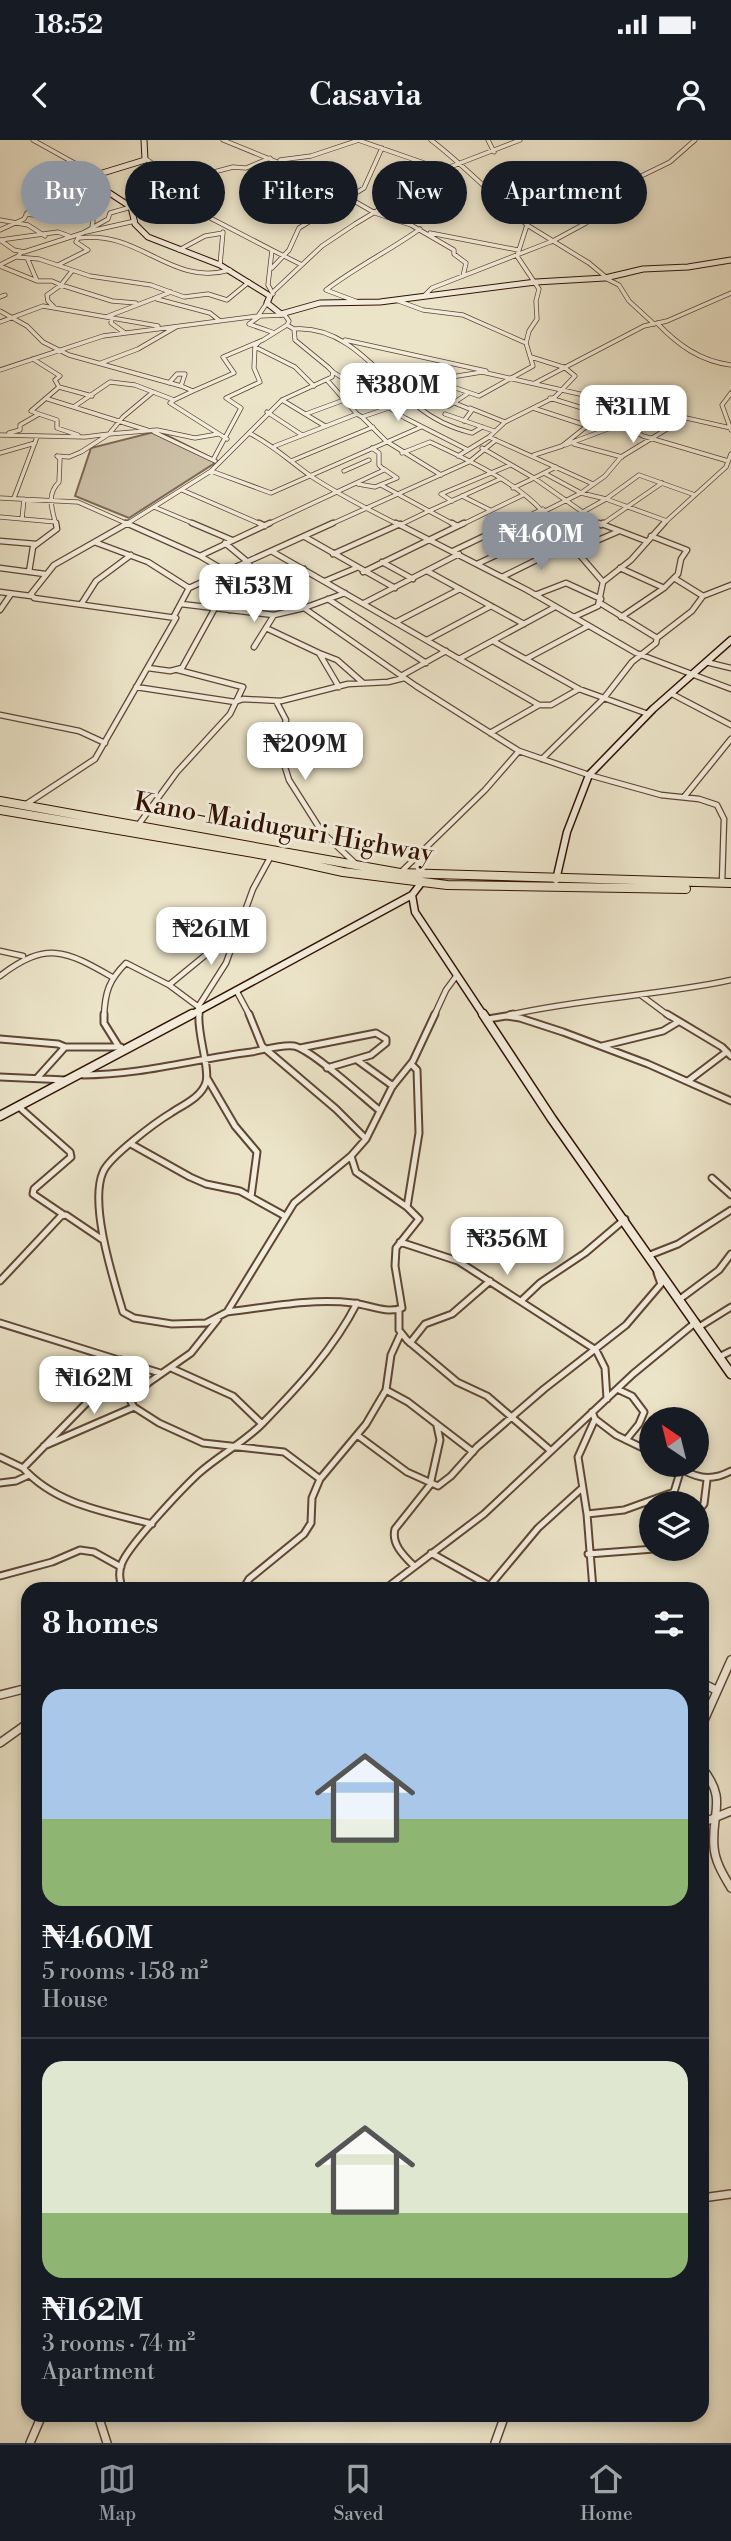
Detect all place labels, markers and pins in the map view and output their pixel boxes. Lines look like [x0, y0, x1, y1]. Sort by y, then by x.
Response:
pin: ₦380M [349, 364, 447, 423]
pin: ₦311M [584, 386, 682, 445]
pin: ₦460M [492, 512, 590, 572]
pin: ₦153M [205, 564, 303, 624]
pin: ₦209M [256, 722, 354, 782]
pin: ₦261M [162, 908, 260, 967]
pin: ₦356M [458, 1218, 556, 1277]
pin: ₦162M [45, 1356, 143, 1416]

